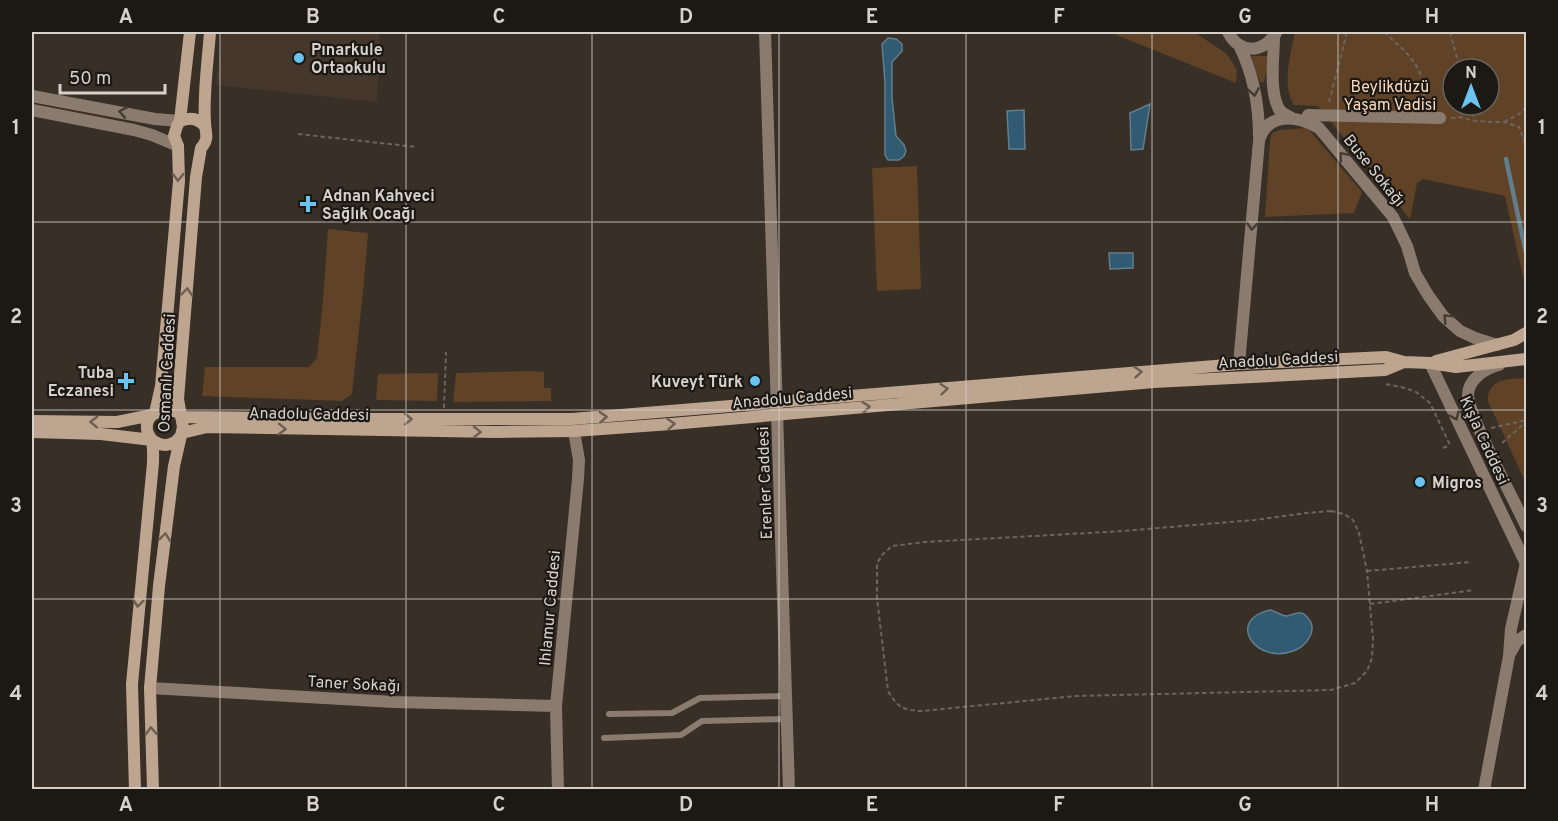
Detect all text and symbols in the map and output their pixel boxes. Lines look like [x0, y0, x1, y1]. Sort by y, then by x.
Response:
text: A [119, 5, 133, 31]
text: B [306, 5, 320, 31]
text: C [493, 5, 505, 31]
text: D [679, 5, 693, 31]
text: E [866, 5, 878, 31]
text: F [1053, 5, 1065, 31]
text: G [1238, 5, 1252, 31]
text: H [1425, 5, 1439, 31]
place label: Pınarkule Ortaokulu [311, 41, 386, 79]
marker: Pınarkule Ortaokulu [292, 51, 306, 65]
scale bar [60, 57, 165, 95]
north arrow [1441, 57, 1501, 117]
text: N [1465, 64, 1477, 84]
text: 50 m [69, 68, 111, 91]
park label: Beylikdüzü Yaşam Vadisi [1344, 78, 1436, 116]
one-way arrow [1247, 87, 1259, 96]
one-way arrow [118, 106, 128, 119]
text: 1 [12, 116, 20, 142]
text: 1 [1538, 116, 1546, 142]
street label: Buse Sokağı [1338, 131, 1409, 211]
one-way arrow [1339, 152, 1350, 163]
one-way arrow [172, 172, 184, 181]
place label: Adnan Kahveci Sağlık Ocağı [322, 187, 435, 225]
marker: Adnan Kahveci Sağlık Ocağı [299, 195, 317, 213]
one-way arrow [1245, 221, 1258, 230]
one-way arrow [180, 288, 193, 297]
text: 2 [10, 305, 22, 331]
text: 2 [1536, 305, 1548, 331]
street label: Osmanlı Caddesi [155, 313, 181, 433]
one-way arrow [1443, 314, 1454, 325]
street label: Anadolu Caddesi [1217, 348, 1339, 374]
place label: Tuba Eczanesi [48, 364, 114, 402]
one-way arrow [1134, 366, 1143, 379]
place label: Kuveyt Türk [651, 373, 743, 393]
marker: Tuba Eczanesi [119, 374, 133, 388]
marker: Kuveyt Türk [748, 374, 762, 388]
one-way arrow [939, 383, 948, 396]
street label: Anadolu Caddesi [731, 384, 853, 414]
street label: Kışla Caddesi [1454, 393, 1512, 488]
one-way arrow [861, 401, 870, 414]
street label: Anadolu Caddesi [249, 404, 369, 426]
one-way arrow [1448, 409, 1460, 420]
one-way arrow [598, 411, 607, 424]
one-way arrow [403, 413, 412, 425]
one-way arrow [90, 415, 99, 428]
one-way arrow [667, 418, 676, 431]
one-way arrow [277, 423, 286, 435]
one-way arrow [472, 426, 481, 438]
street label: Erenler Caddesi [754, 426, 778, 540]
place label: Migros [1432, 474, 1482, 494]
marker: Migros [1413, 475, 1427, 489]
text: 3 [10, 494, 22, 520]
text: 3 [1536, 494, 1548, 520]
one-way arrow [158, 532, 171, 541]
street label: Ihlamur Caddesi [536, 550, 566, 667]
one-way arrow [132, 598, 145, 607]
street label: Taner Sokağı [307, 673, 401, 697]
text: 4 [10, 682, 22, 708]
text: 4 [1536, 682, 1548, 708]
one-way arrow [145, 727, 158, 736]
text: A [119, 793, 133, 819]
text: B [306, 793, 320, 819]
text: C [493, 793, 505, 819]
text: D [679, 793, 693, 819]
text: E [866, 793, 878, 819]
text: F [1053, 793, 1065, 819]
text: G [1238, 793, 1252, 819]
text: H [1425, 793, 1439, 819]

